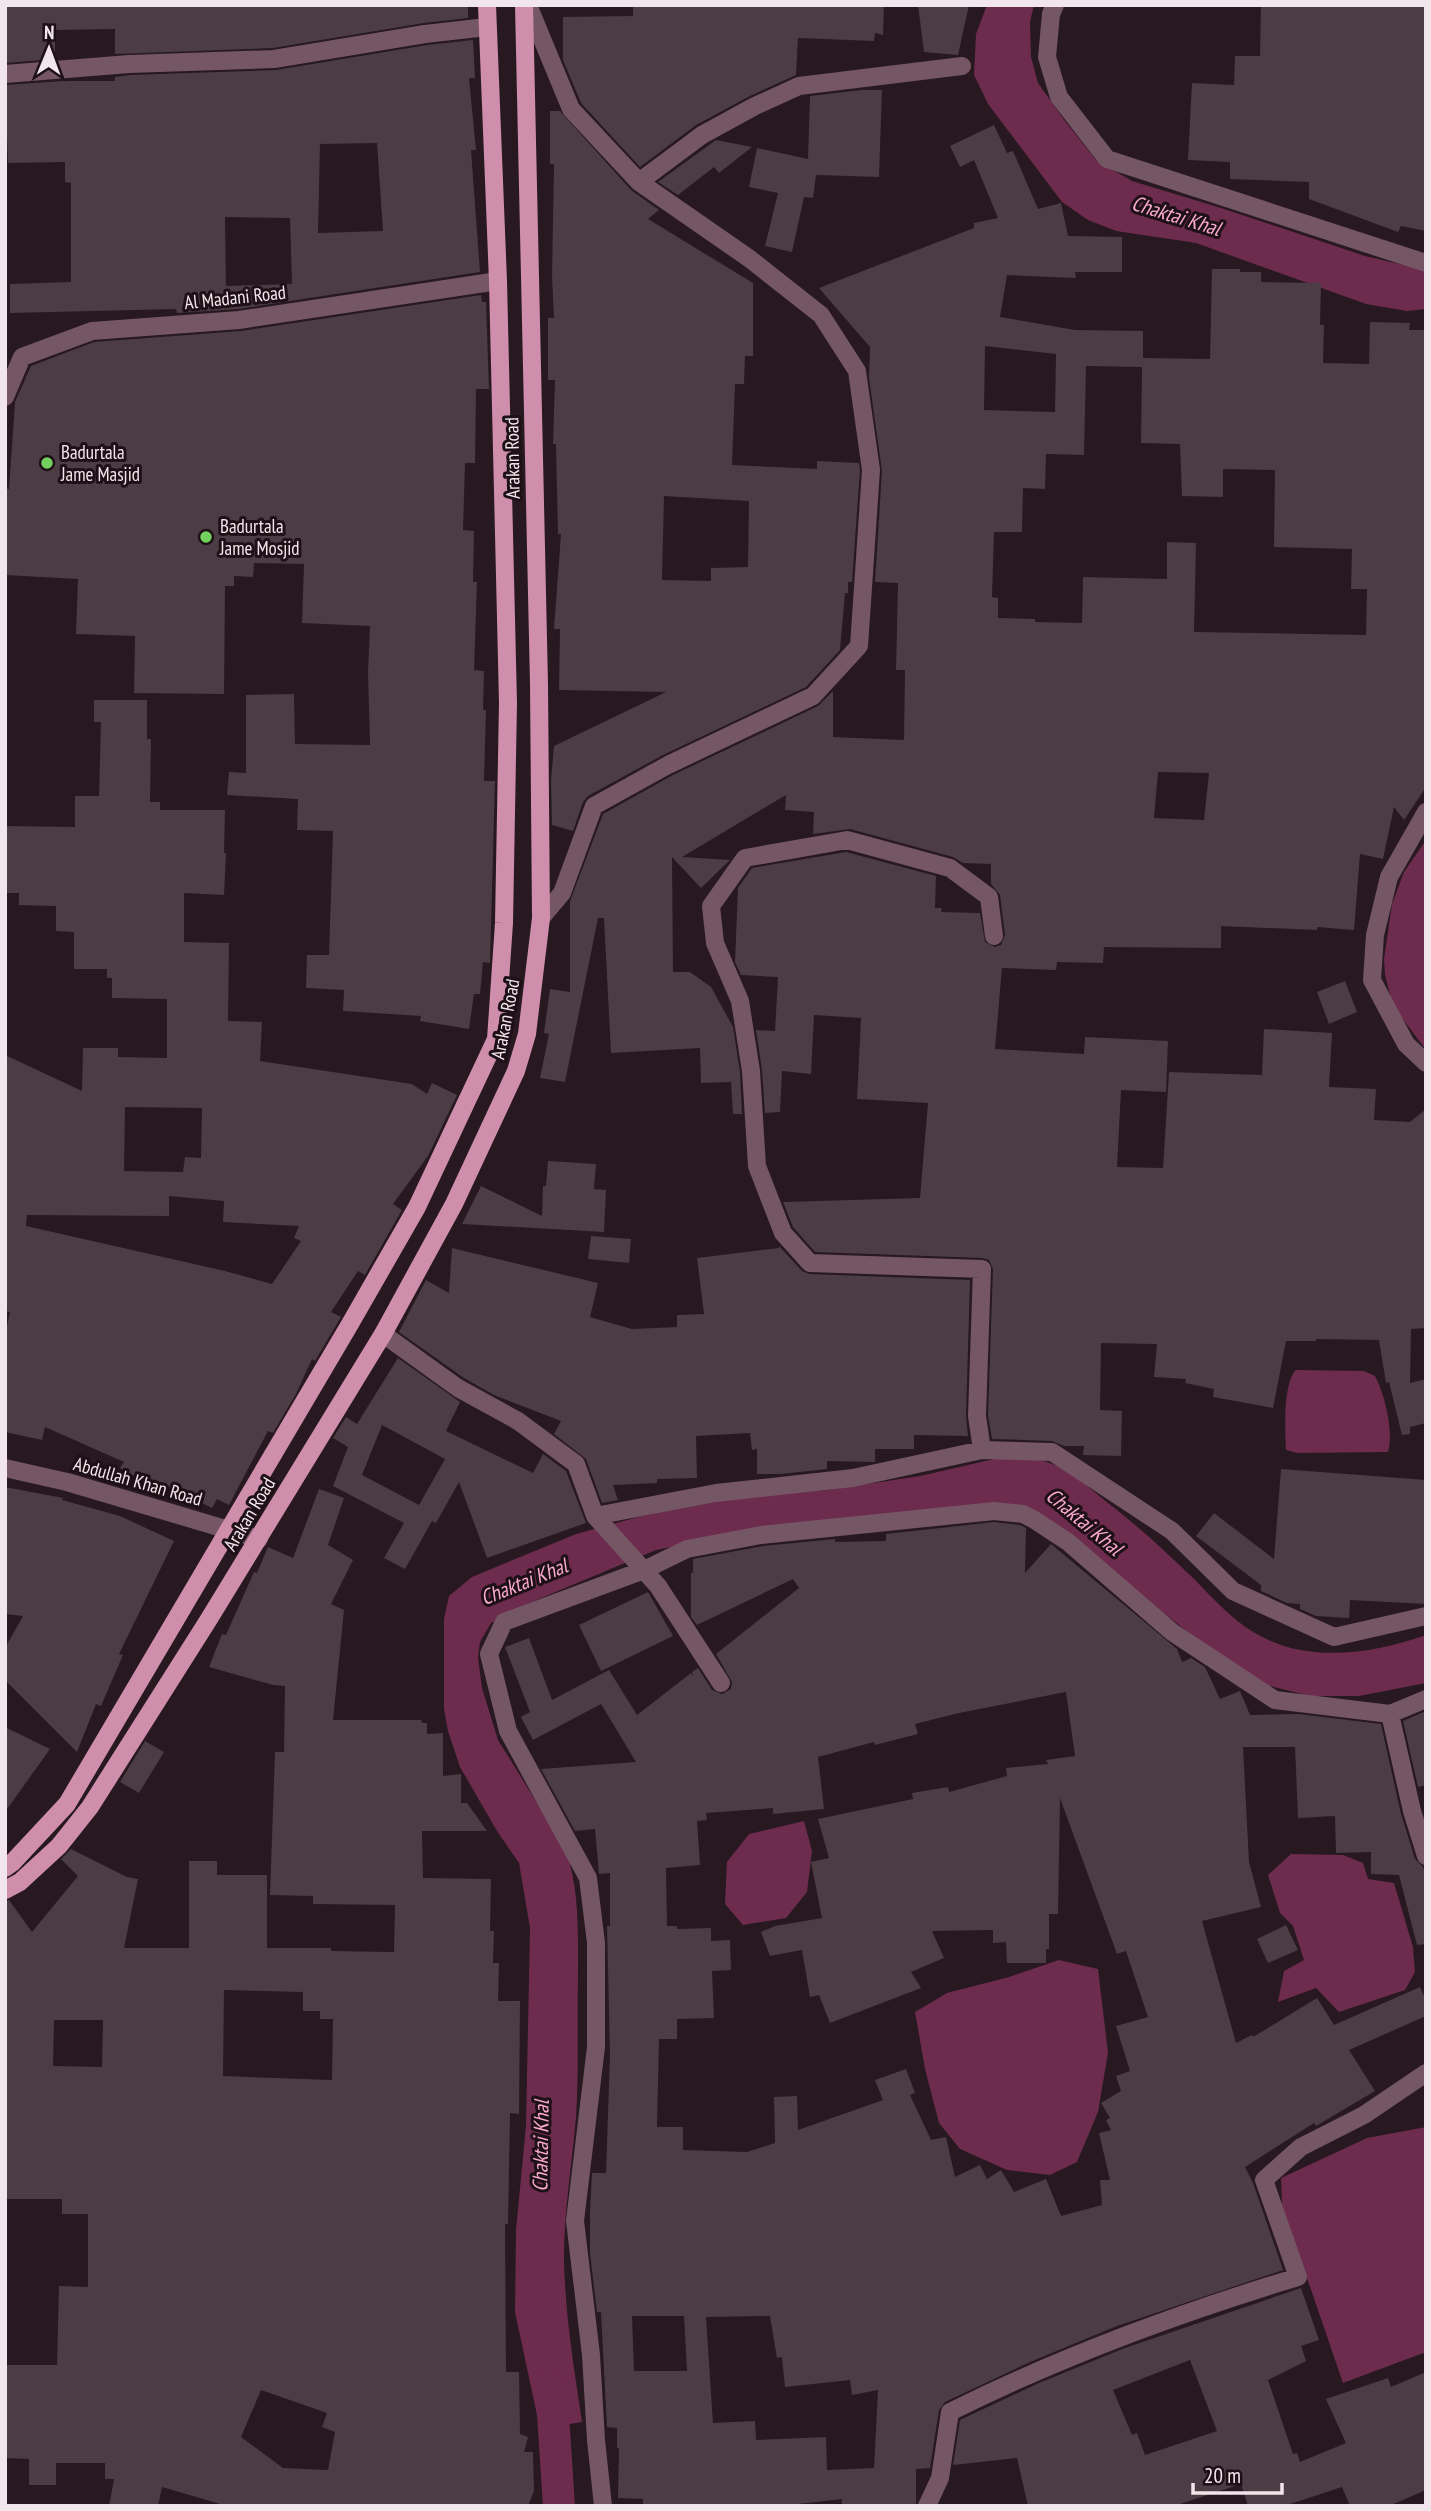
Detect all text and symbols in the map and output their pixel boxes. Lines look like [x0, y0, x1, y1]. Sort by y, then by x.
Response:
north arrow [14, 14, 84, 84]
text: N [44, 20, 55, 44]
water label: Chaktai Khal [1128, 189, 1226, 242]
street label: Al Madani Road [183, 280, 287, 314]
street label: Arakan Road [499, 417, 525, 499]
place label: Badurtala Jame Masjid [60, 440, 140, 486]
marker: Badurtala Jame Masjid [39, 455, 55, 471]
place label: Badurtala Jame Mosjid [219, 514, 300, 560]
marker: Badurtala Jame Mosjid [198, 529, 214, 545]
street label: Arakan Road [485, 977, 525, 1061]
street label: Abdullah Khan Road [71, 1451, 205, 1511]
street label: Arakan Road [218, 1473, 280, 1555]
water label: Chaktai Khal [1041, 1482, 1130, 1563]
water label: Chaktai Khal [476, 1551, 573, 1611]
water label: Chaktai Khal [526, 2098, 555, 2192]
scale bar [1193, 2452, 1282, 2496]
text: 20 m [1204, 2462, 1241, 2489]

